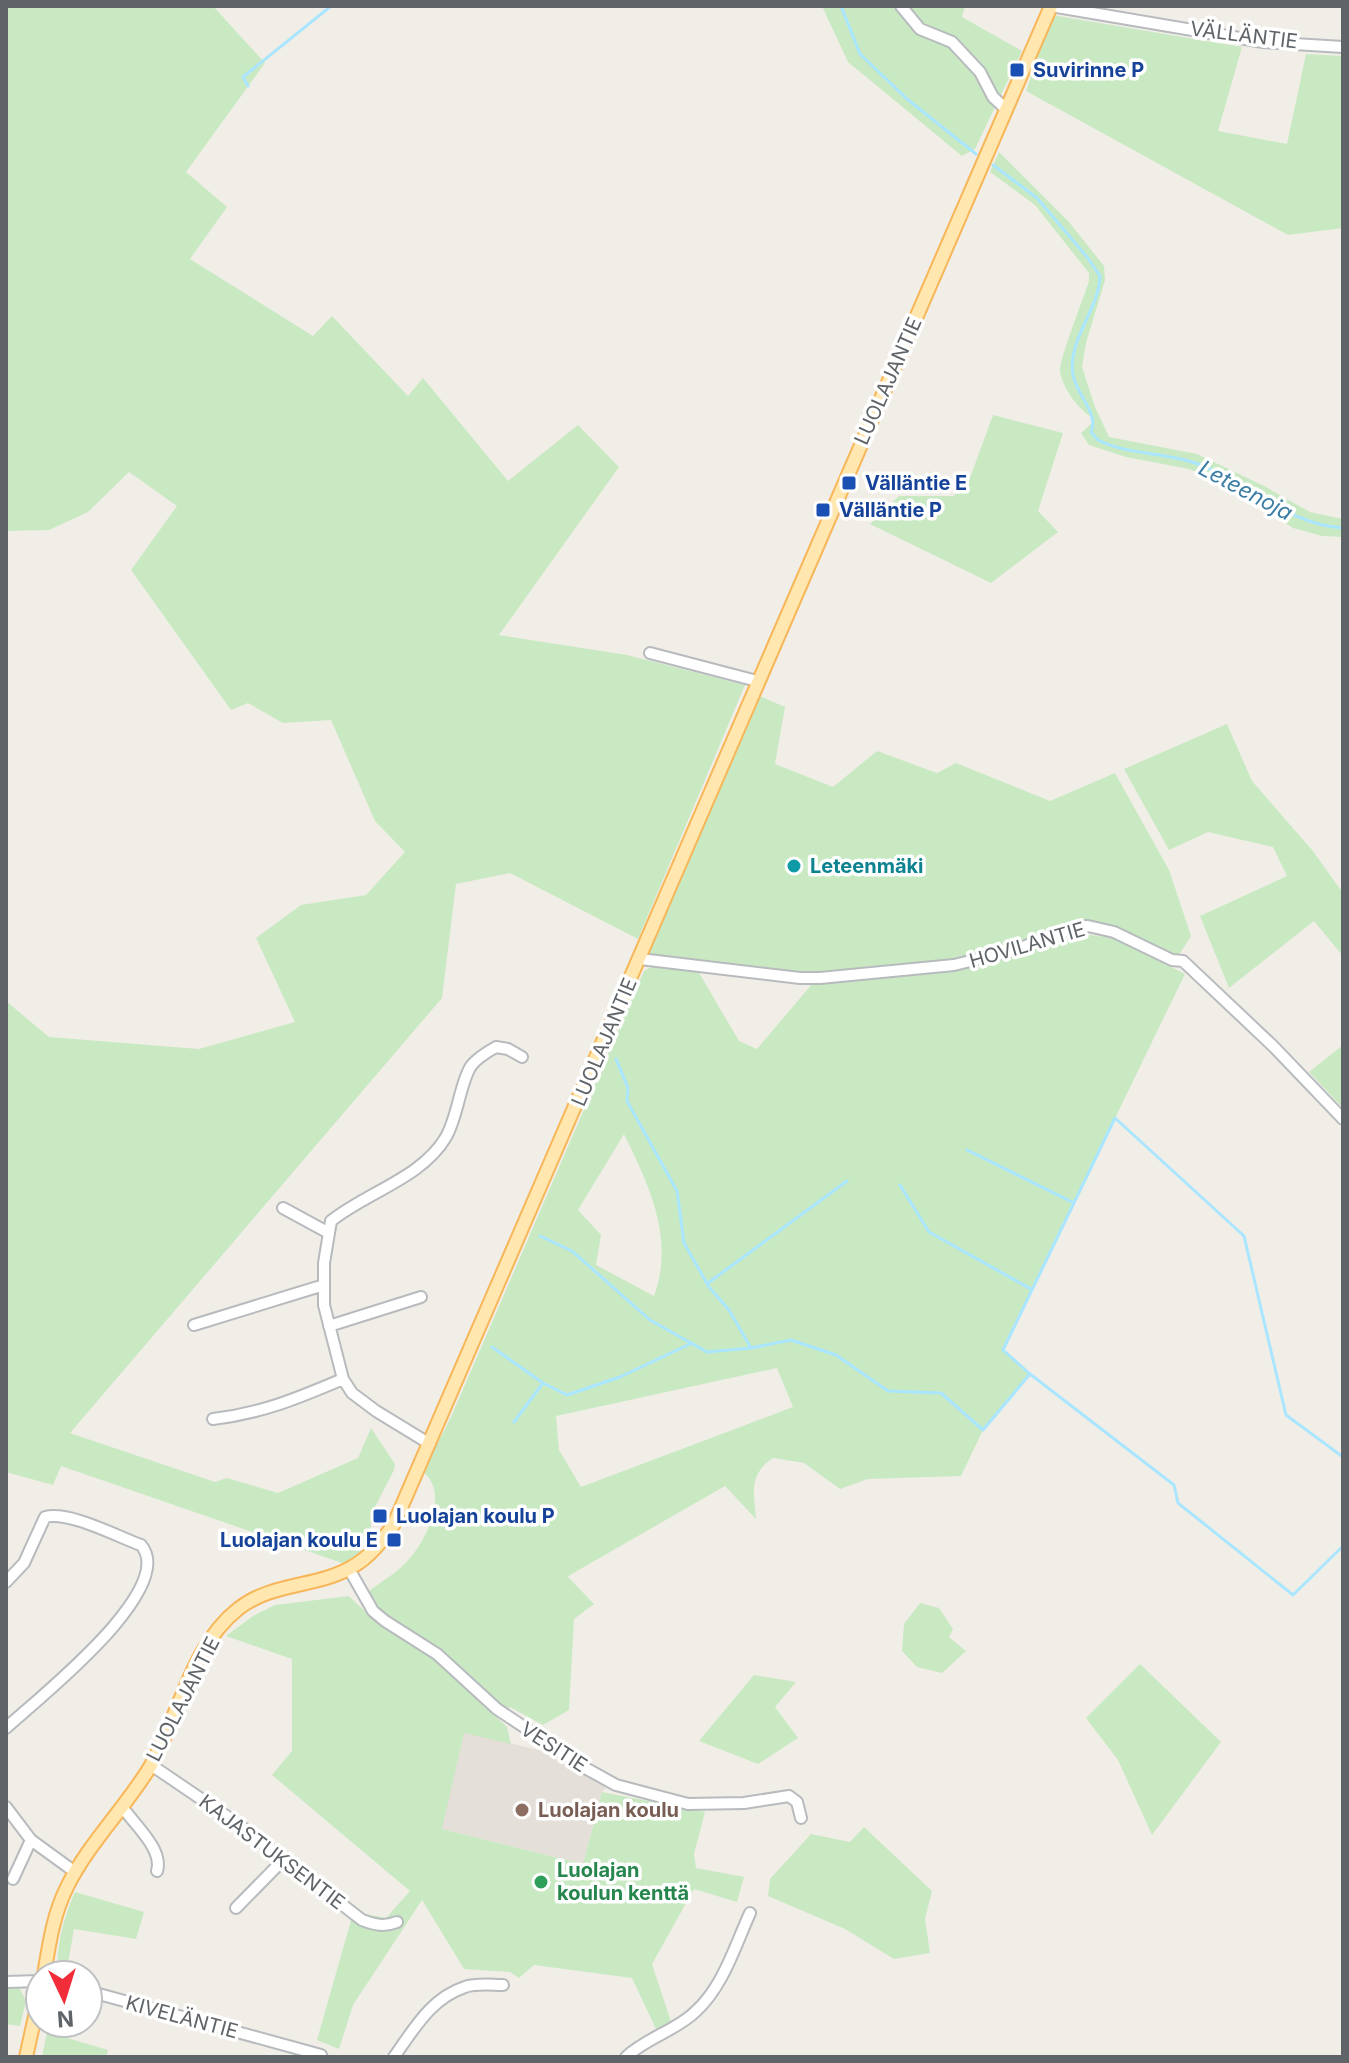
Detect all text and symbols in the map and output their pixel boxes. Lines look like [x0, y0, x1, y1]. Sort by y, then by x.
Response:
street label: VÄLLÄNTIE [1189, 17, 1299, 53]
place label: Suvirinne P [1033, 58, 1144, 82]
marker: Suvirinne P [1008, 61, 1026, 79]
street label: LUOLAJANTIE [849, 314, 927, 448]
water label: Leteenoja [1195, 454, 1297, 526]
place label: Välläntie E [865, 471, 967, 495]
marker: Välläntie E [840, 474, 858, 492]
place label: Välläntie P [839, 498, 942, 522]
marker: Välläntie P [814, 501, 832, 519]
place label: Leteenmäki [810, 854, 924, 878]
marker: Leteenmäki [785, 857, 803, 875]
street label: HOVILANTIE [966, 917, 1088, 973]
street label: LUOLAJANTIE [566, 974, 642, 1110]
place label: Luolajan koulu P [396, 1504, 555, 1528]
marker: Luolajan koulu P [371, 1507, 389, 1525]
place label: Luolajan koulu E [220, 1528, 378, 1552]
marker: Luolajan koulu E [385, 1531, 403, 1549]
street label: LUOLAJANTIE [141, 1633, 225, 1765]
street label: VESITIE [516, 1717, 592, 1777]
street label: KAJASTUKSENTIE [194, 1789, 350, 1915]
place label: Luolajan koulu [538, 1798, 679, 1822]
marker: Luolajan koulu [513, 1801, 531, 1819]
place label: Luolajan koulun kenttä [557, 1858, 689, 1905]
marker: Luolajan koulun kenttä [532, 1873, 550, 1891]
north arrow [24, 1959, 104, 2039]
street label: KIVELÄNTIE [123, 1991, 241, 2043]
text: N [56, 2005, 75, 2033]

